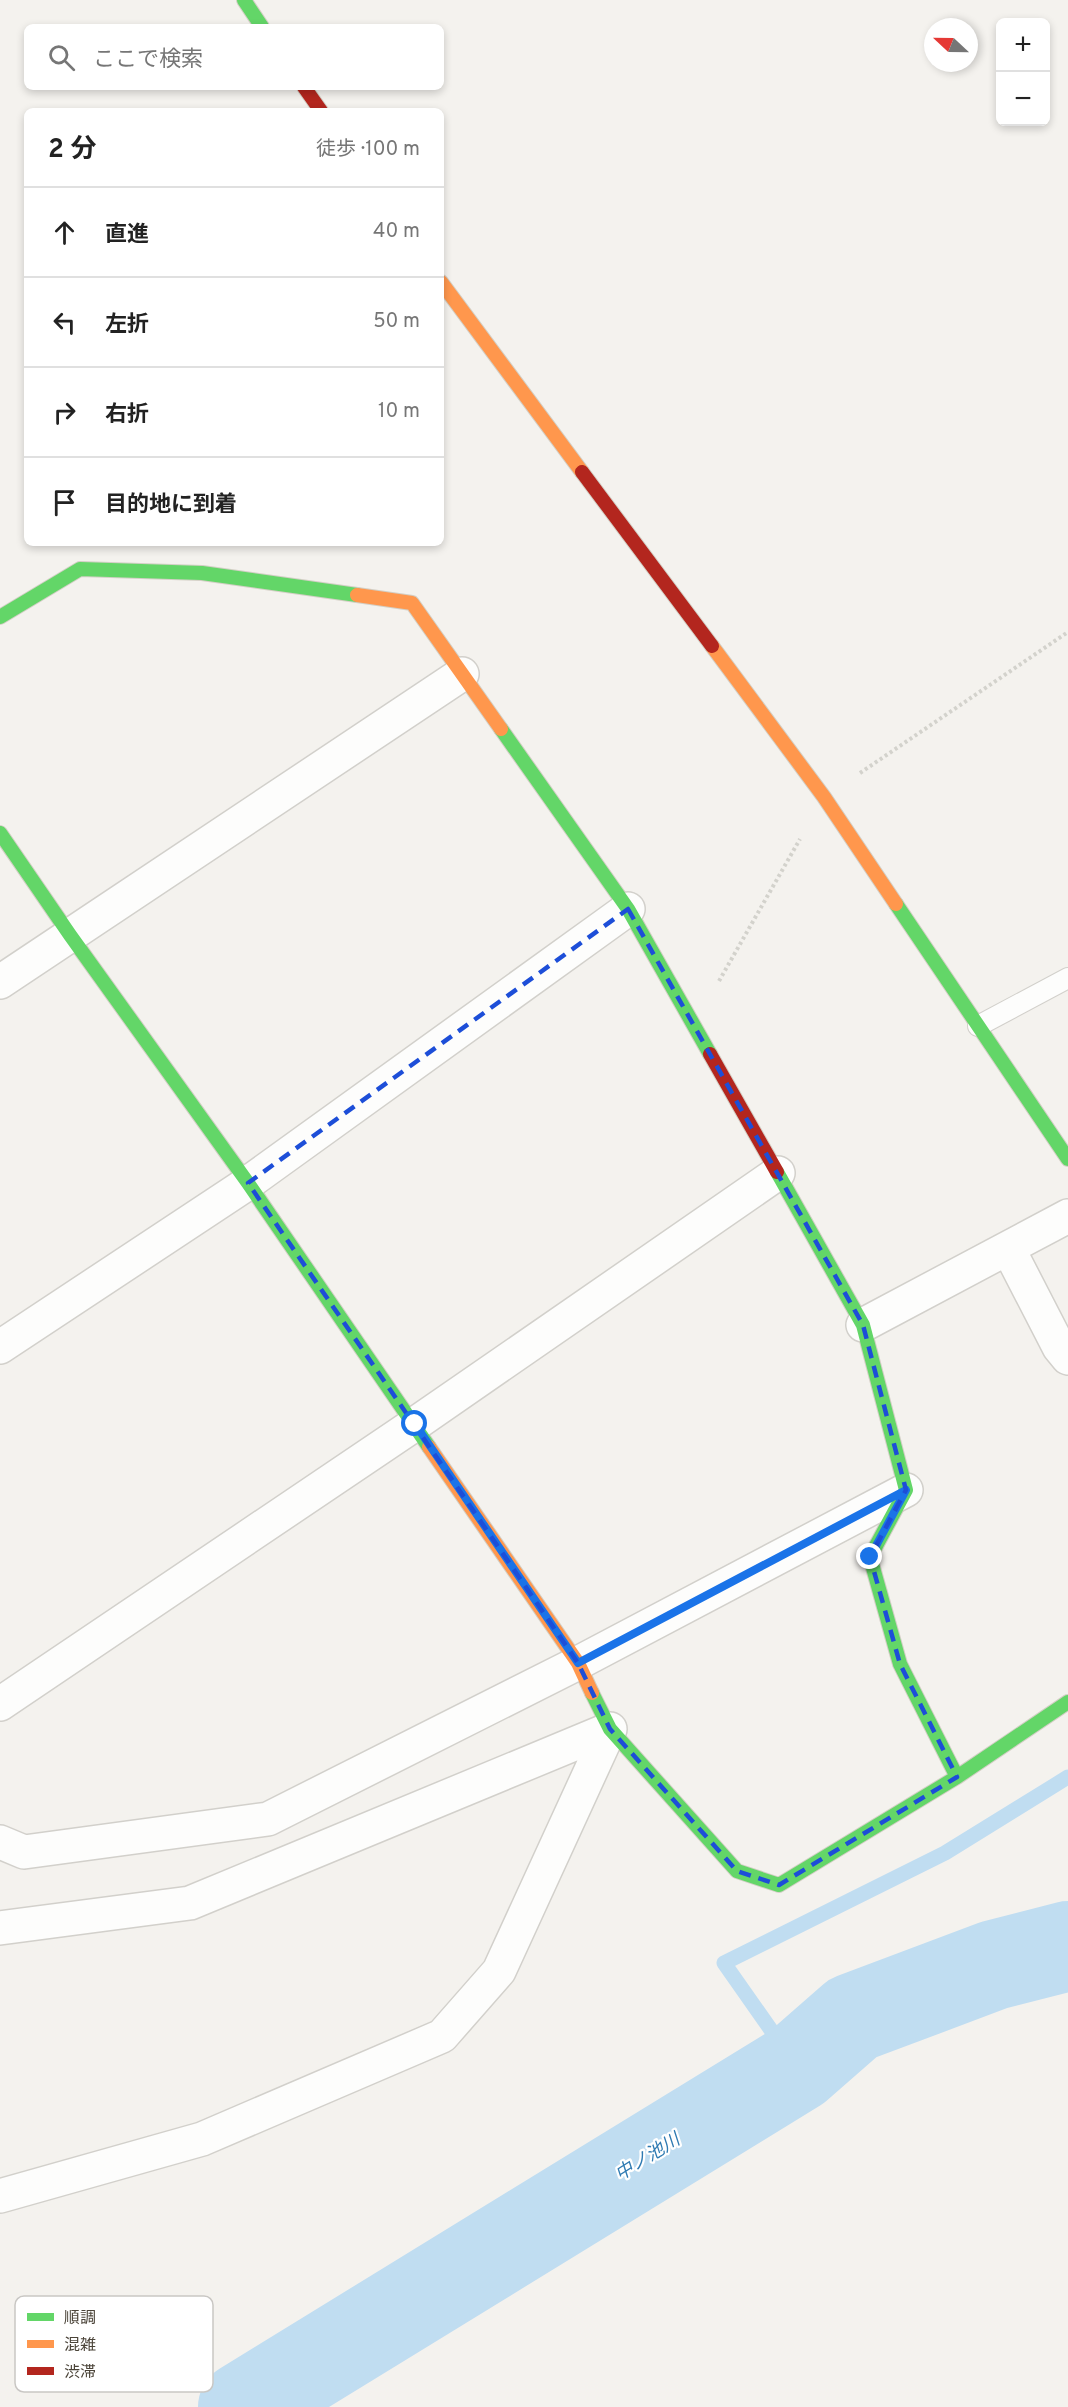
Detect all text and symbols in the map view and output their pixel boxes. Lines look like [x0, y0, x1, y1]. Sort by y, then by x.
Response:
north arrow [924, 18, 978, 72]
map controls [996, 18, 1050, 126]
button: + [996, 18, 1050, 72]
search box [24, 24, 444, 90]
icon: search [45, 41, 78, 74]
text: ここで検索 [93, 47, 203, 74]
button: − [996, 72, 1050, 126]
text: 2 分 [48, 134, 96, 167]
text: 徒歩 · 100 m [316, 137, 420, 163]
icon: ahead [48, 216, 81, 249]
text: 40 m [373, 219, 420, 245]
text: 直進 [105, 222, 149, 249]
icon: left [48, 306, 81, 339]
text: 50 m [373, 309, 420, 335]
text: 左折 [105, 312, 149, 339]
icon: right [48, 396, 81, 429]
text: 10 m [378, 399, 420, 425]
text: 右折 [105, 402, 149, 429]
icon: arrive [48, 486, 81, 519]
text: 目的地に到着 [105, 492, 237, 519]
route start [401, 1410, 427, 1436]
route end [856, 1543, 882, 1569]
water label: 中ノ池川 [611, 2128, 686, 2187]
legend [15, 2296, 213, 2392]
text: 順調 [64, 2309, 96, 2329]
text: 混雑 [64, 2336, 96, 2356]
text: 渋滞 [64, 2363, 96, 2383]

